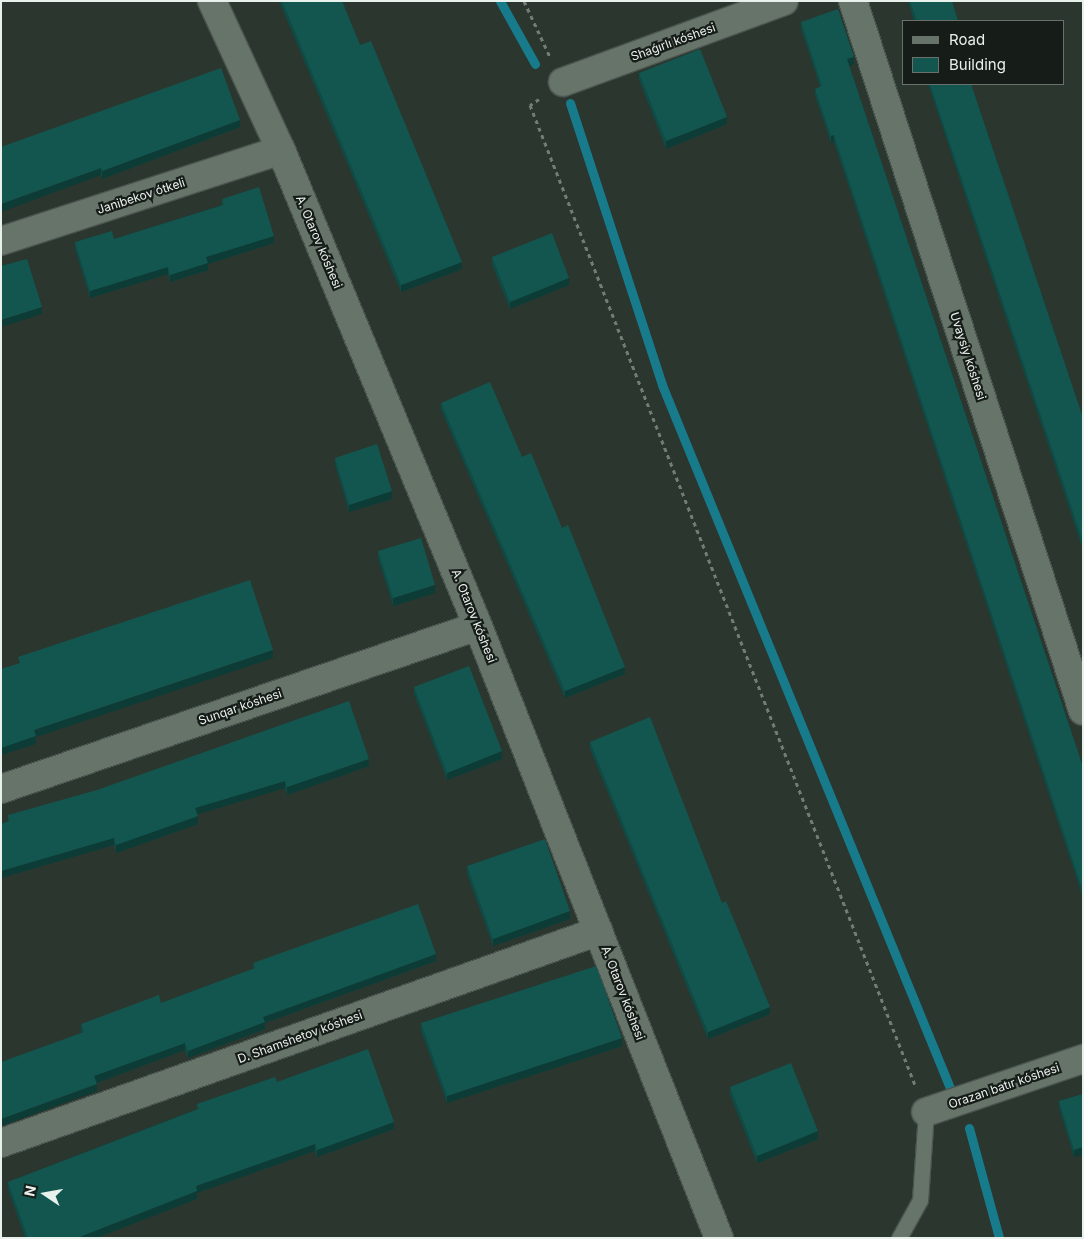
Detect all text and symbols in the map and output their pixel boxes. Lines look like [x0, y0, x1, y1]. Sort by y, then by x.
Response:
street label: Shaǵırlı kóshesi [629, 20, 717, 64]
legend [902, 20, 1064, 85]
text: Road [949, 30, 985, 49]
text: Building [949, 55, 1006, 74]
street label: Janibekov ótkeli [95, 175, 187, 217]
street label: A. Otarov kóshesi [293, 193, 345, 291]
street label: Uvaysiy kóshesi [947, 310, 989, 402]
street label: A. Otarov kóshesi [449, 567, 499, 665]
street label: Sunqar kóshesi [197, 686, 283, 728]
street label: A. Otarov kóshesi [598, 944, 648, 1042]
street label: D. Shamshetov kóshesi [236, 1008, 364, 1066]
street label: Orazan batır kóshesi [947, 1060, 1061, 1112]
north arrow [20, 1169, 70, 1219]
text: N [20, 1184, 39, 1198]

